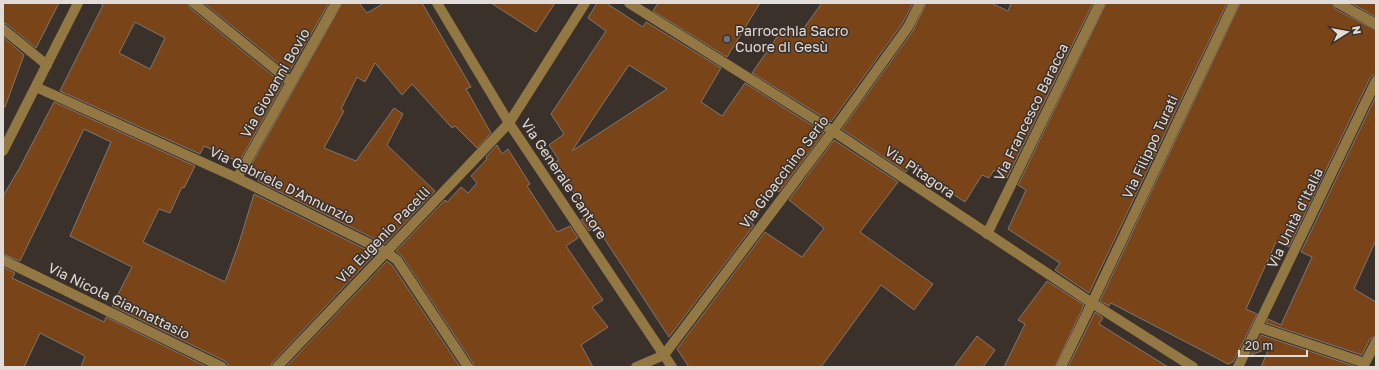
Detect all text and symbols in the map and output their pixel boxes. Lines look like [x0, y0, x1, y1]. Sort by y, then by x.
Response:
north arrow [1327, 12, 1367, 52]
place label: Parrocchia Sacro Cuore di Gesù [735, 22, 848, 55]
street label: Via Giovanni Bovio [236, 25, 313, 141]
text: N [1350, 25, 1364, 35]
marker: Parrocchia Sacro Cuore di Gesù [722, 34, 732, 44]
street label: Via Francesco Baracca [990, 40, 1071, 183]
street label: Via Filippo Turati [1118, 92, 1181, 201]
street label: Via Gioacchino Serio [735, 112, 832, 232]
street label: Via Generale Cantore [518, 115, 611, 242]
street label: Via Gabriele D'Annunzio [207, 142, 357, 227]
street label: Via Pitagora [882, 142, 959, 201]
street label: Via Unità d'Italia [1263, 165, 1326, 271]
street label: Via Eugenio Pacelli [332, 183, 433, 287]
street label: Via Nicola Giannattasio [45, 259, 193, 342]
scale bar [1239, 332, 1307, 358]
text: 20 m [1245, 338, 1273, 353]

